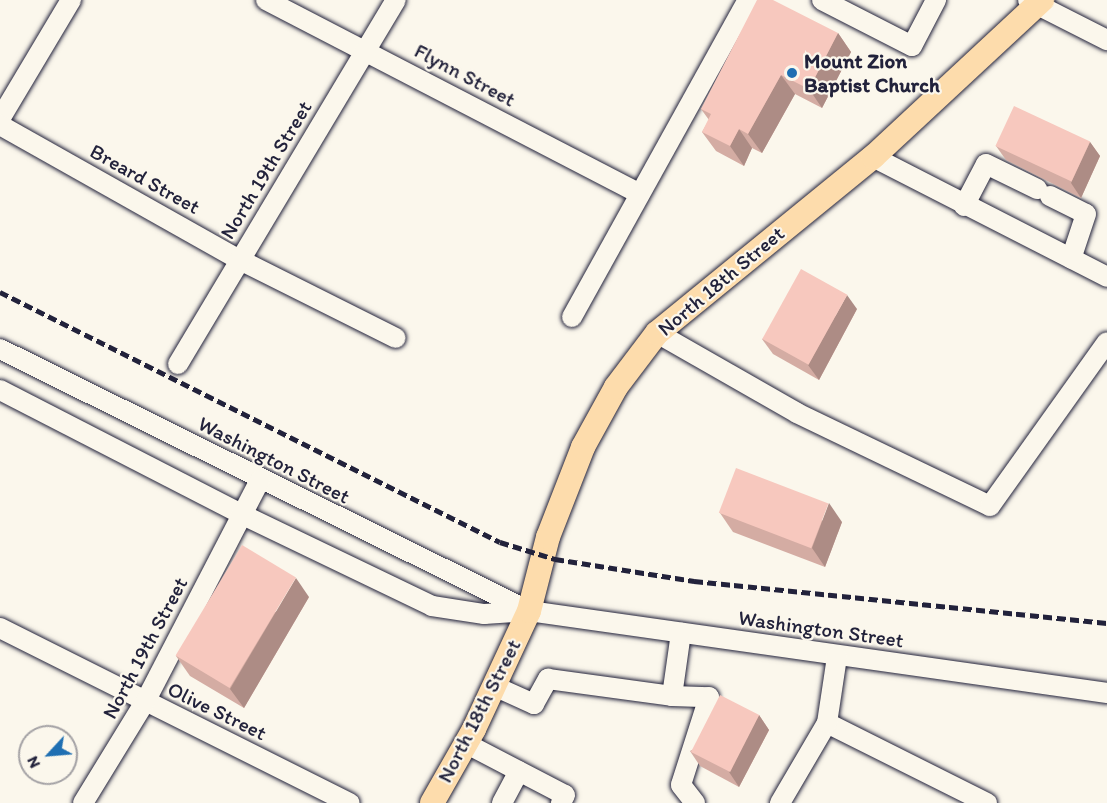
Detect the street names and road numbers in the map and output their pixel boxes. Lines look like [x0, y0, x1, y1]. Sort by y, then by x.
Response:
street label: Flynn Street [410, 38, 520, 112]
street label: North 19th Street [215, 96, 317, 244]
street label: Breard Street [86, 138, 204, 220]
street label: North 18th Street [653, 221, 789, 341]
street label: Washington Street [194, 411, 354, 509]
street label: North 19th Street [97, 573, 193, 723]
street label: Washington Street [737, 605, 905, 653]
street label: North 18th Street [432, 635, 526, 787]
street label: Olive Street [164, 676, 270, 746]

